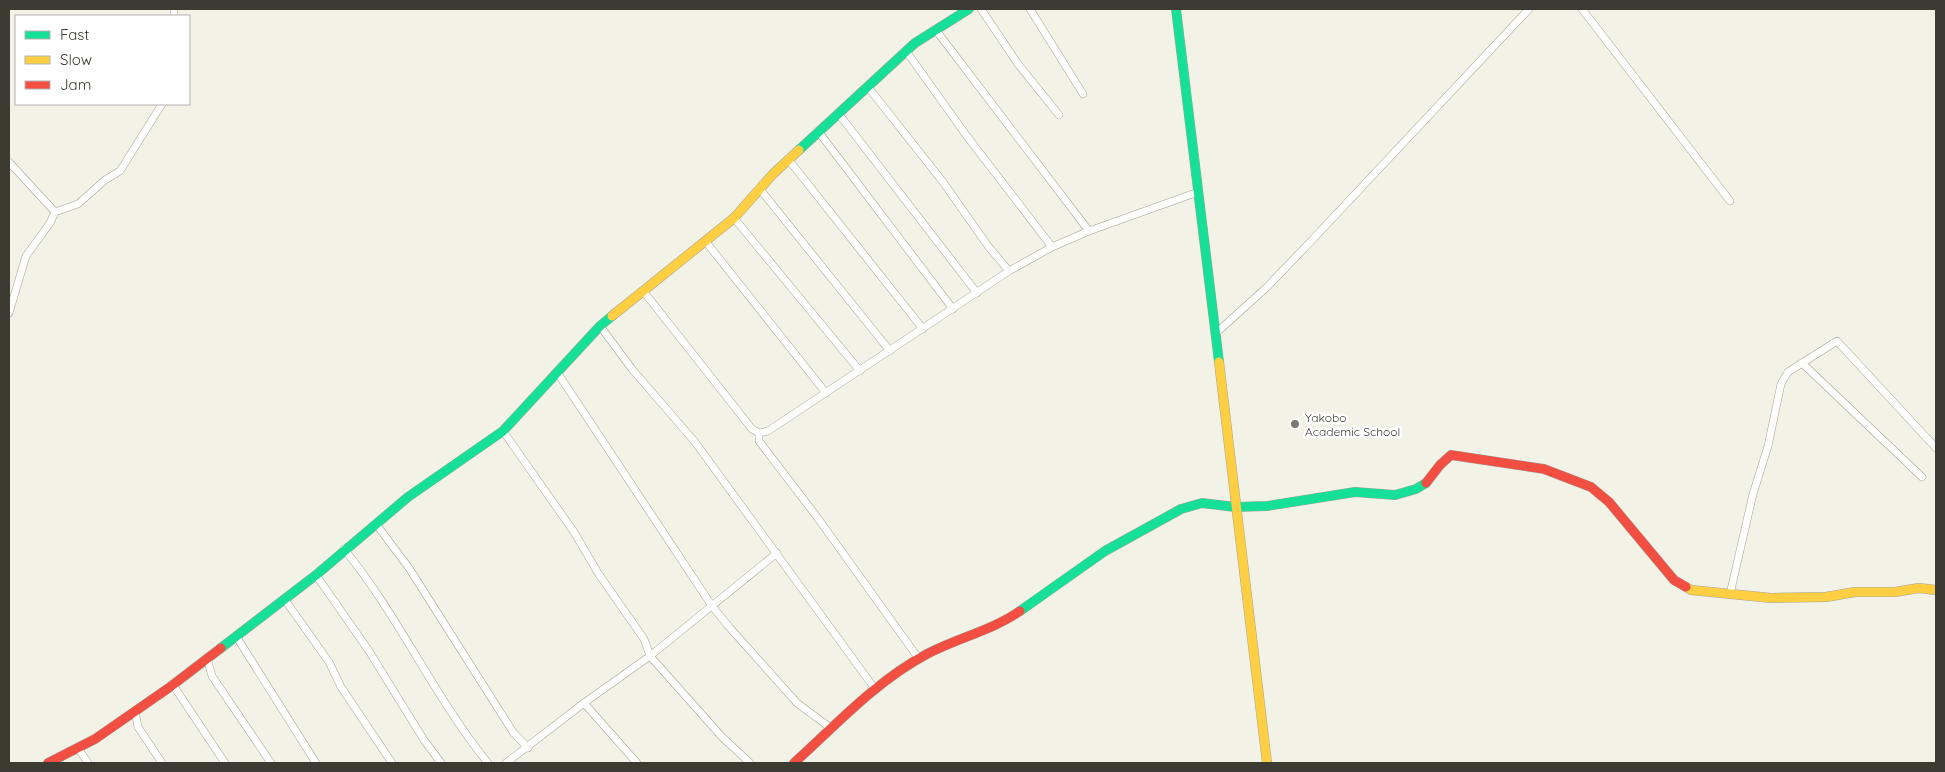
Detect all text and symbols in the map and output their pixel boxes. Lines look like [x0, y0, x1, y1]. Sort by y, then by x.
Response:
legend [15, 15, 190, 105]
text: Fast [60, 25, 89, 44]
text: Slow [60, 50, 92, 69]
text: Jam [60, 75, 91, 94]
place label: Yakobo Academic School [1305, 410, 1400, 439]
marker: Yakobo Academic School [1289, 418, 1301, 430]

